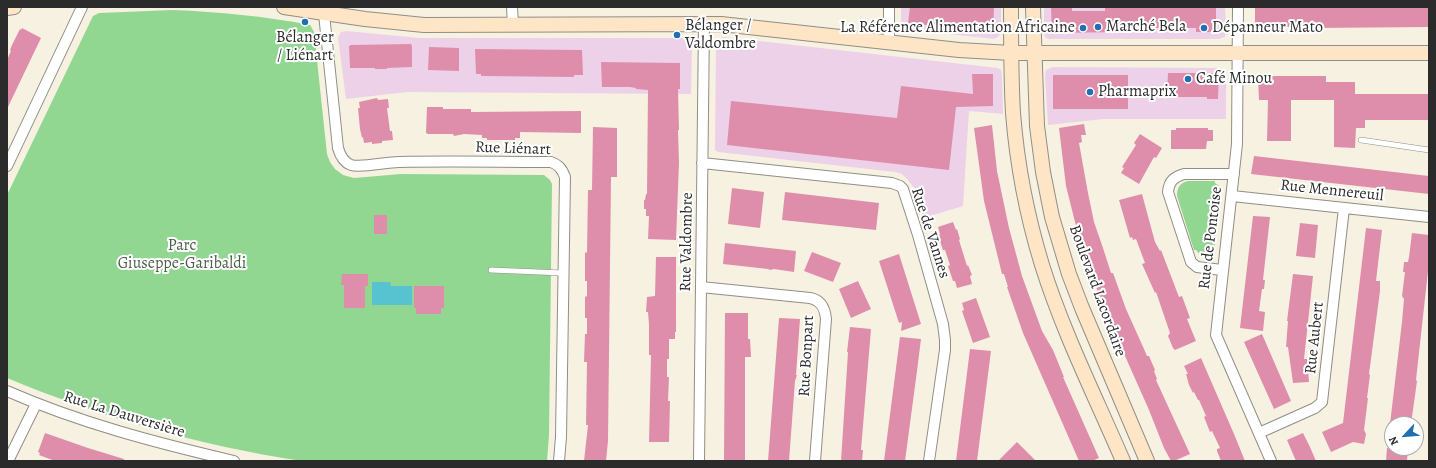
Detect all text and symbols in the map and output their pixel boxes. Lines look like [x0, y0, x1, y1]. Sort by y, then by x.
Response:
place label: Bélanger / Valdombre [685, 16, 756, 54]
marker: Bélanger / Liénart [300, 17, 310, 27]
place label: Marché Bela [1106, 17, 1186, 37]
place label: La Référence Alimentation Africaine [840, 18, 1075, 38]
place label: Dépanneur Mato [1212, 18, 1323, 38]
marker: Marché Bela [1093, 22, 1103, 32]
marker: La Référence Alimentation Africaine [1078, 23, 1088, 33]
marker: Dépanneur Mato [1199, 23, 1209, 33]
place label: Bélanger / Liénart [276, 28, 334, 66]
marker: Bélanger / Valdombre [672, 30, 682, 40]
place label: Café Minou [1196, 69, 1272, 89]
marker: Café Minou [1183, 74, 1193, 84]
place label: Pharmaprix [1098, 82, 1176, 102]
marker: Pharmaprix [1085, 87, 1095, 97]
street label: Rue Liénart [475, 138, 551, 160]
street label: Rue Mennereuil [1279, 176, 1385, 206]
street label: Rue de Vannes [906, 185, 954, 281]
street label: Rue de Pontoise [1195, 186, 1227, 290]
street label: Rue Valdombre [677, 192, 697, 292]
street label: Boulevard Lacordaire [1064, 222, 1130, 360]
park label: Parc Giuseppe-Garibaldi [118, 236, 246, 274]
street label: Rue Aubert [1302, 301, 1328, 375]
street label: Rue Bonpart [795, 315, 819, 397]
street label: Rue La Dauversière [61, 387, 187, 443]
north arrow [1384, 416, 1424, 456]
text: N [1385, 434, 1402, 448]

